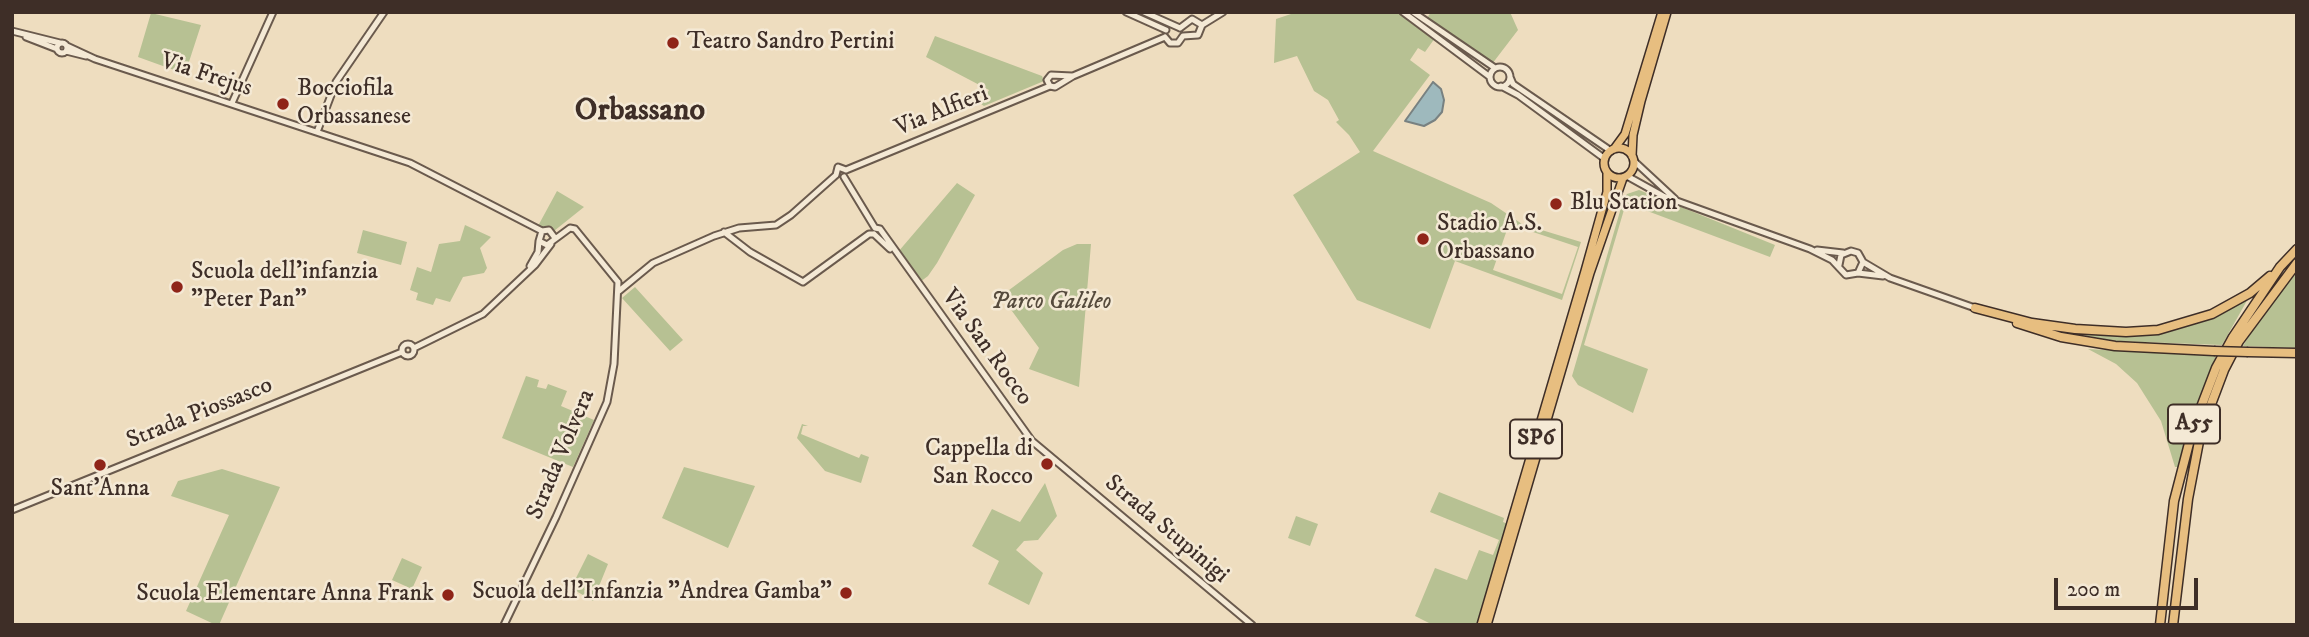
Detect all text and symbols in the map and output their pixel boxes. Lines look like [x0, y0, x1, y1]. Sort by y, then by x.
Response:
place label: Teatro Sandro Pertini [687, 29, 894, 57]
marker: Teatro Sandro Pertini [665, 35, 681, 51]
street label: Via Frejus [157, 48, 255, 104]
place label: Bocciofila Orbassanese [297, 76, 411, 132]
street label: Via Alfieri [891, 80, 993, 144]
district label: Orbassano [575, 93, 705, 131]
marker: Bocciofila Orbassanese [275, 96, 291, 112]
place label: Blu Station [1570, 190, 1677, 218]
marker: Blu Station [1548, 196, 1564, 212]
place label: Stadio A.S. Orbassano [1437, 211, 1542, 267]
marker: Stadio A.S. Orbassano [1415, 231, 1431, 247]
place label: Scuola dell'infanzia "Peter Pan" [191, 259, 378, 315]
marker: Scuola dell'infanzia "Peter Pan" [169, 279, 185, 295]
street label: Via San Rocco [934, 284, 1038, 412]
park label: Parco Galileo [991, 289, 1111, 317]
street label: Strada Piossasco [123, 372, 277, 456]
street label: Strada Volvera [522, 386, 602, 524]
road number: A55 [2168, 404, 2220, 444]
road number: SP6 [1510, 420, 1562, 458]
place label: Cappella di San Rocco [925, 436, 1033, 492]
marker: Cappella di San Rocco [1039, 456, 1055, 472]
marker: Sant'Anna [92, 457, 108, 473]
street label: Strada Stupinigi [1098, 470, 1234, 590]
place label: Sant'Anna [51, 476, 149, 504]
scale bar [2057, 564, 2200, 608]
text: 200 m [2067, 577, 2120, 603]
place label: Scuola dell'Infanzia "Andrea Gamba" [472, 579, 832, 607]
place label: Scuola Elementare Anna Frank [136, 581, 434, 609]
marker: Scuola dell'Infanzia "Andrea Gamba" [838, 585, 854, 601]
marker: Scuola Elementare Anna Frank [440, 587, 456, 603]

